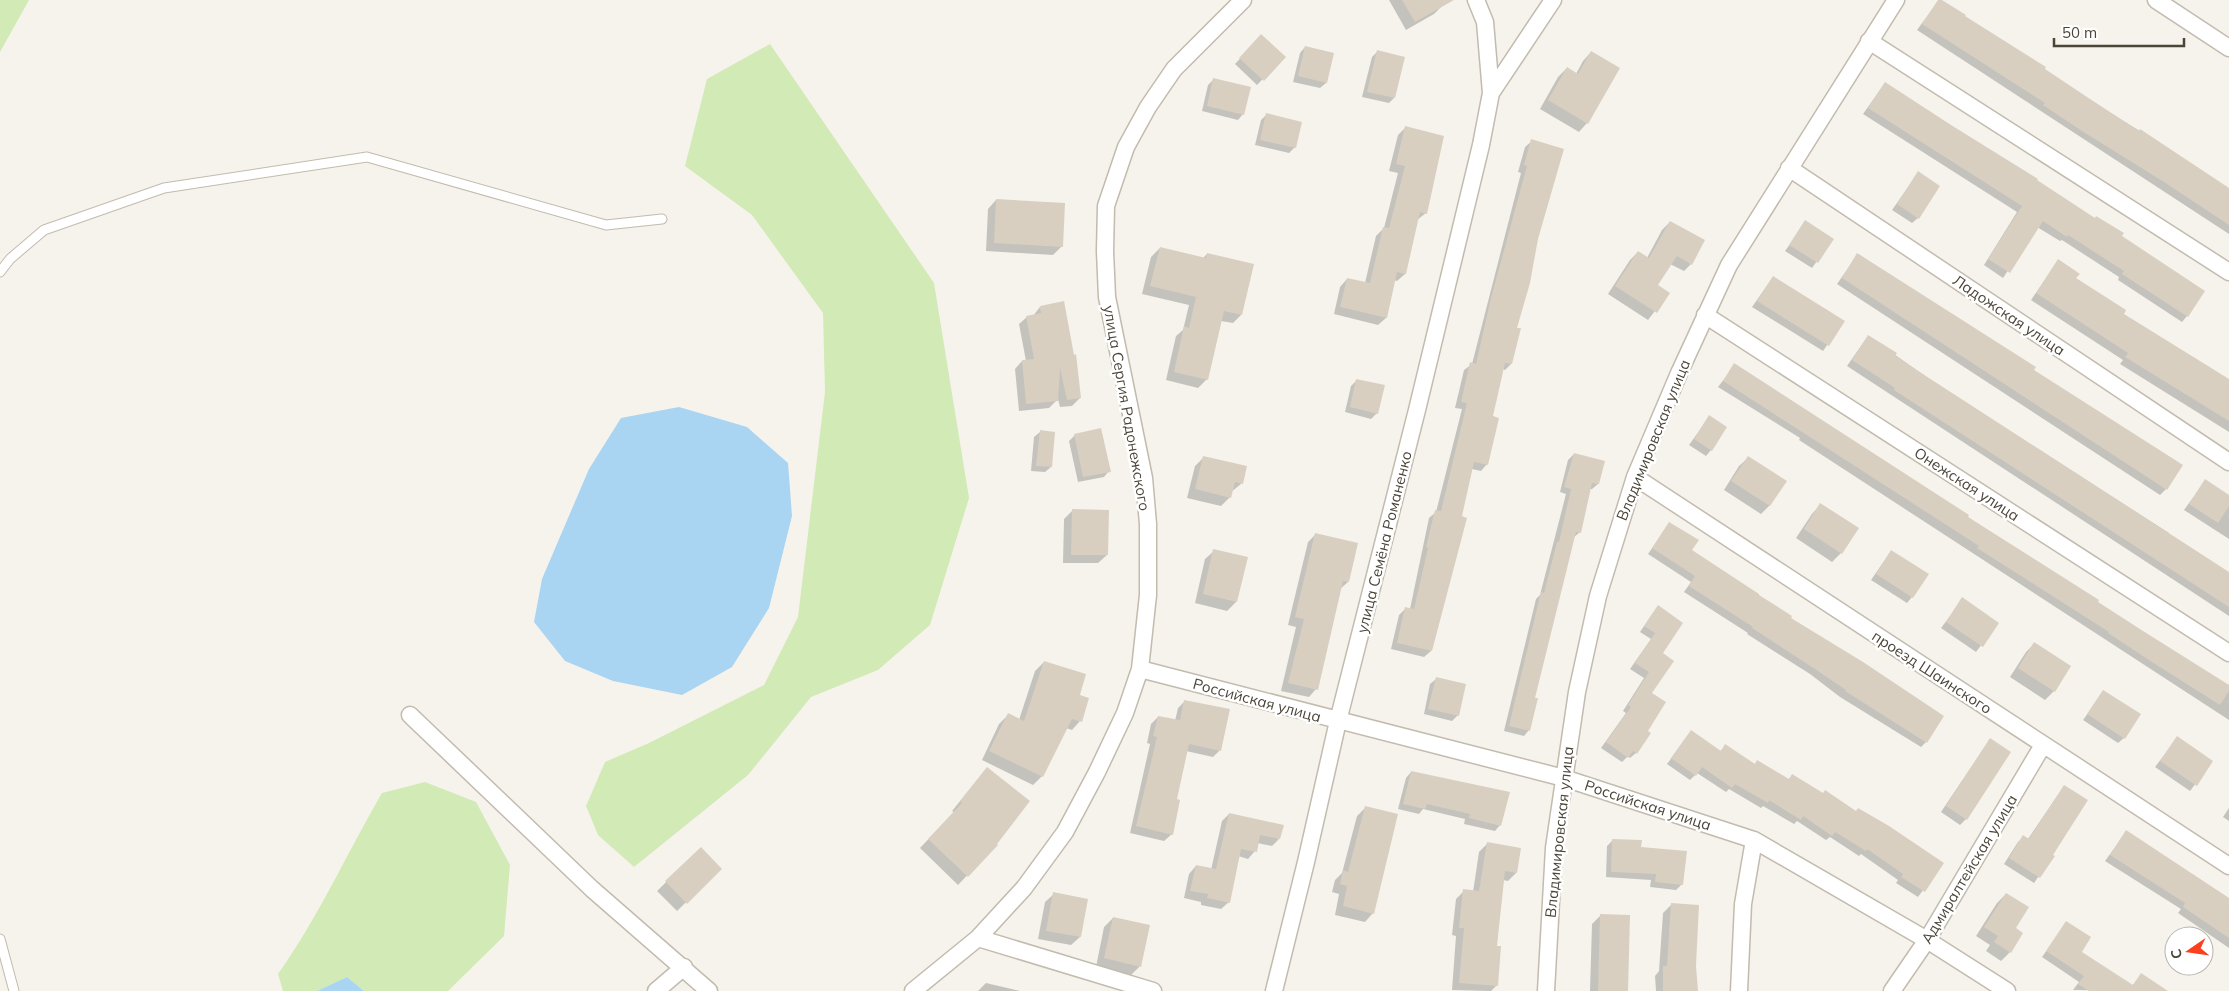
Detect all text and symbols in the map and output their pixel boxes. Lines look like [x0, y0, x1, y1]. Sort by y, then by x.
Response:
scale bar [2054, 15, 2184, 47]
text: 50 m [2062, 23, 2097, 42]
street label: Ладожская улица [1949, 270, 2069, 360]
street label: улица Сергия Радонежского [1100, 304, 1154, 512]
street label: Владимировская улица [1612, 357, 1694, 523]
street label: Онежская улица [1911, 443, 2023, 525]
street label: улица Семёна Романенко [1352, 449, 1416, 635]
street label: проезд Шаинского [1869, 626, 1995, 718]
street label: Российская улица [1191, 674, 1323, 726]
street label: Владимировская улица [1541, 745, 1577, 919]
street label: Российская улица [1582, 776, 1714, 834]
street label: Адмиралтейская улица [1917, 791, 2021, 947]
north arrow [2164, 926, 2214, 976]
text: С [2166, 947, 2186, 961]

